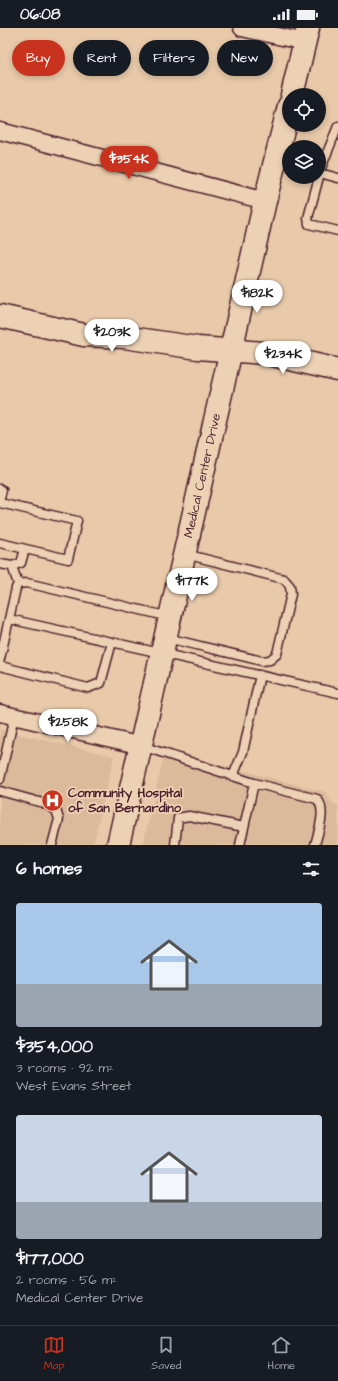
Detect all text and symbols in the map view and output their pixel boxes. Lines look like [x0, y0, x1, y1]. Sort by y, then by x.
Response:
text: 06:08 [20, 4, 61, 25]
chip: Buy [12, 40, 65, 76]
chip: Rent [73, 40, 131, 76]
chip: Filters [139, 40, 209, 76]
chip: New [217, 40, 273, 76]
map controls [282, 88, 326, 184]
button: locate [282, 88, 326, 132]
button: layers [282, 140, 326, 184]
pin: $354K [101, 146, 157, 180]
text: $354K [109, 150, 149, 168]
pin: $182K [229, 280, 285, 314]
text: $182K [241, 284, 273, 302]
pin: $203K [84, 319, 140, 353]
text: $203K [93, 323, 131, 341]
pin: $234K [255, 341, 311, 375]
text: $234K [264, 345, 302, 363]
street label: Medical Center Drive [179, 411, 225, 540]
pin: $177K [164, 568, 220, 602]
text: $177K [176, 572, 208, 590]
pin: $258K [40, 709, 96, 743]
text: $258K [48, 713, 88, 731]
place label: Community Hospital of San Bernardino [68, 784, 182, 817]
hospital icon: Community Hospital of San Bernardino [39, 787, 65, 813]
text: 6 homes [16, 857, 82, 881]
icon: filters [300, 858, 322, 880]
icon: home [133, 929, 205, 1001]
text: $354,000 [16, 1035, 93, 1059]
text: 3 rooms · 92 m² [16, 1059, 114, 1077]
text: West Evans Street [16, 1077, 132, 1095]
icon: home [133, 1141, 205, 1213]
text: $177,000 [16, 1247, 84, 1271]
text: 2 rooms · 56 m² [16, 1271, 117, 1289]
text: Medical Center Drive [16, 1289, 143, 1307]
tab: Map [43, 1334, 65, 1373]
tab: Saved [151, 1334, 181, 1373]
tab: Home [268, 1334, 295, 1373]

